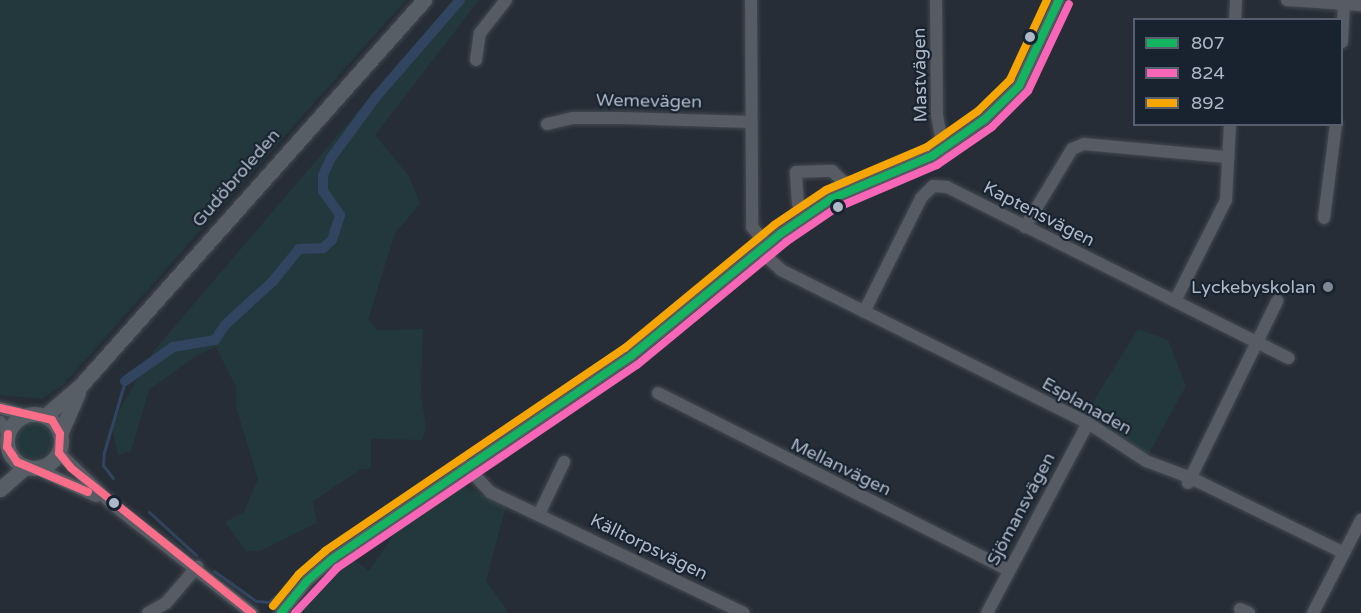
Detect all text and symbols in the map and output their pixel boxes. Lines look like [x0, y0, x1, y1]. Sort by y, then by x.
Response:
legend [1133, 18, 1343, 126]
street label: Mastvägen [908, 27, 932, 123]
unlabelled marker [1024, 31, 1036, 43]
text: 807 [1191, 32, 1225, 54]
text: 824 [1191, 62, 1225, 84]
street label: Wemevägen [596, 89, 702, 113]
text: 892 [1191, 92, 1225, 114]
street label: Gudöbroleden [188, 125, 284, 231]
street label: Kaptensvägen [980, 177, 1098, 251]
unlabelled marker [832, 201, 844, 213]
place label: Lyckebyskolan [1191, 276, 1316, 298]
marker: Lyckebyskolan [1321, 280, 1335, 294]
street label: Esplanaden [1038, 372, 1136, 440]
street label: Mellanvägen [787, 433, 895, 501]
street label: Sjömansvägen [982, 449, 1060, 569]
unlabelled marker [108, 497, 120, 509]
street label: Källtorpsvägen [587, 509, 711, 585]

